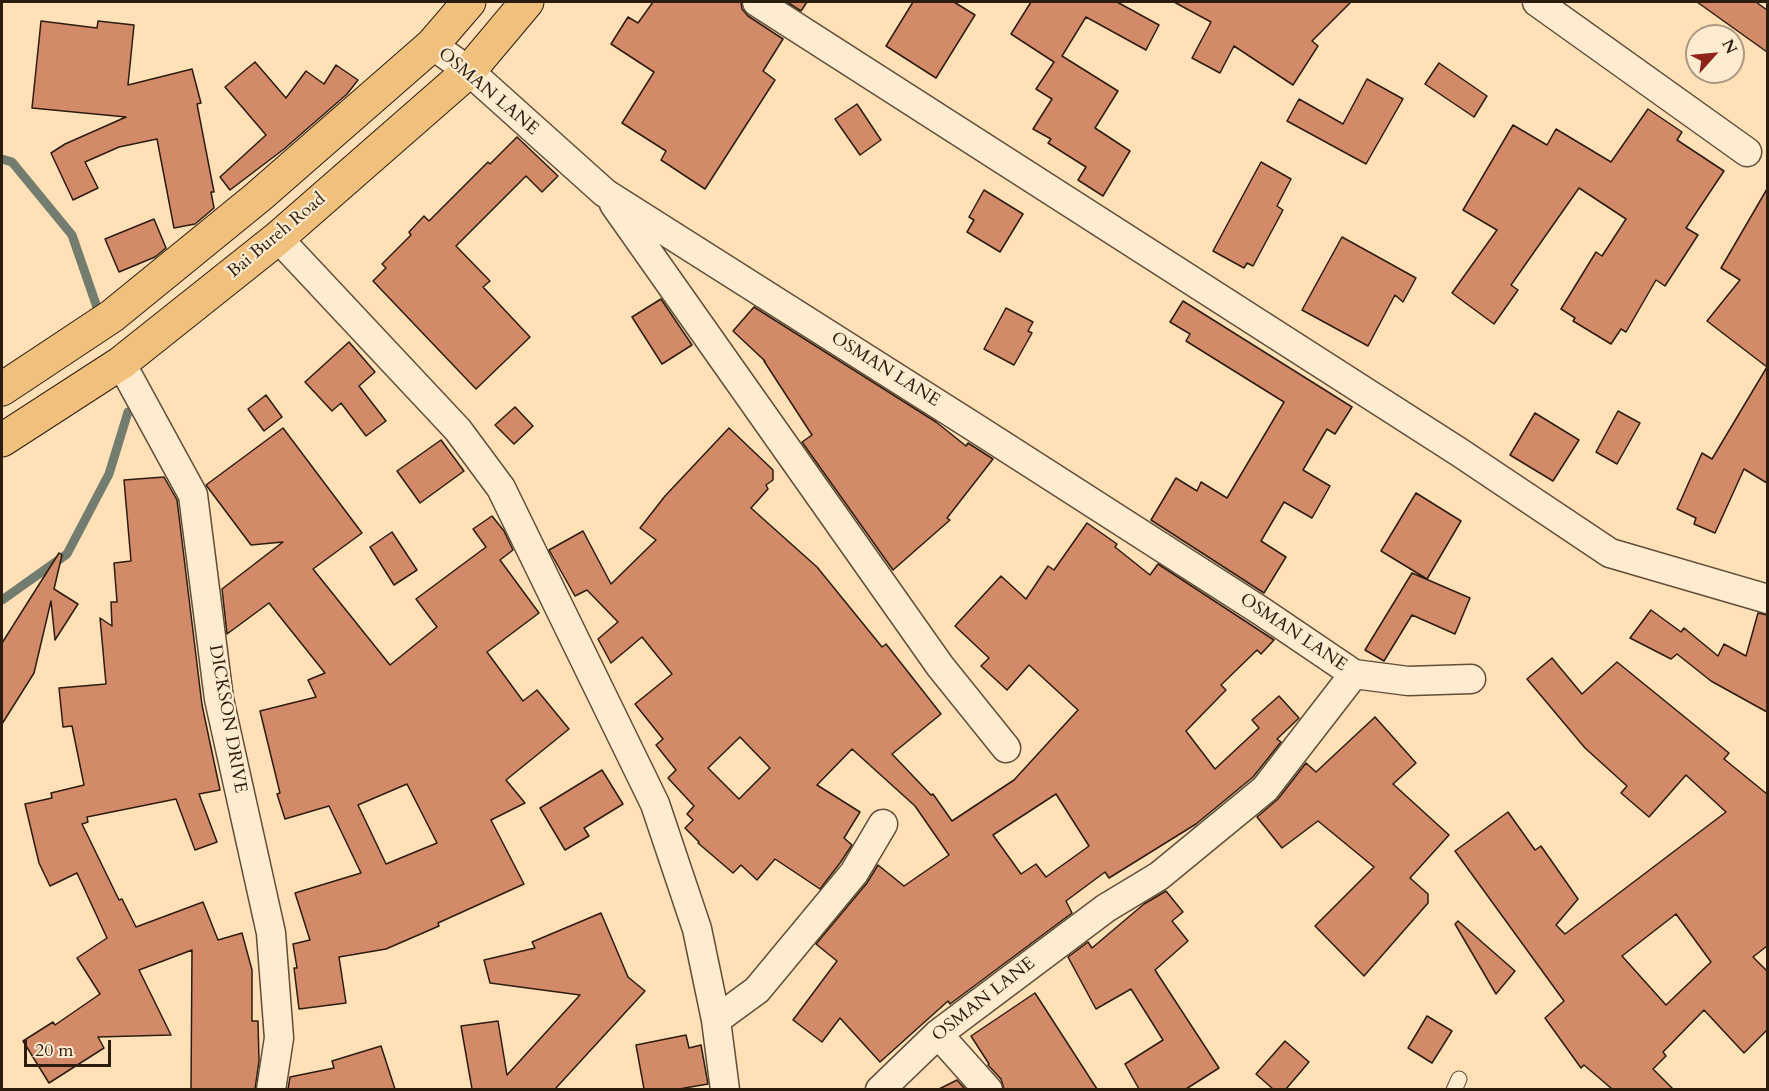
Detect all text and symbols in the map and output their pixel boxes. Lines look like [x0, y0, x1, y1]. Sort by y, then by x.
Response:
north arrow [1685, 24, 1745, 84]
text: N [1716, 36, 1742, 58]
street label: OSMAN LANE [433, 44, 543, 140]
street label: Bai Bureh Road [224, 189, 330, 283]
street label: OSMAN LANE [826, 328, 944, 412]
street label: OSMAN LANE [1235, 589, 1351, 677]
street label: DICKSON DRIVE [203, 643, 251, 795]
street label: OSMAN LANE [928, 953, 1040, 1047]
scale bar [27, 1028, 114, 1066]
text: 20 m [35, 1038, 74, 1063]

